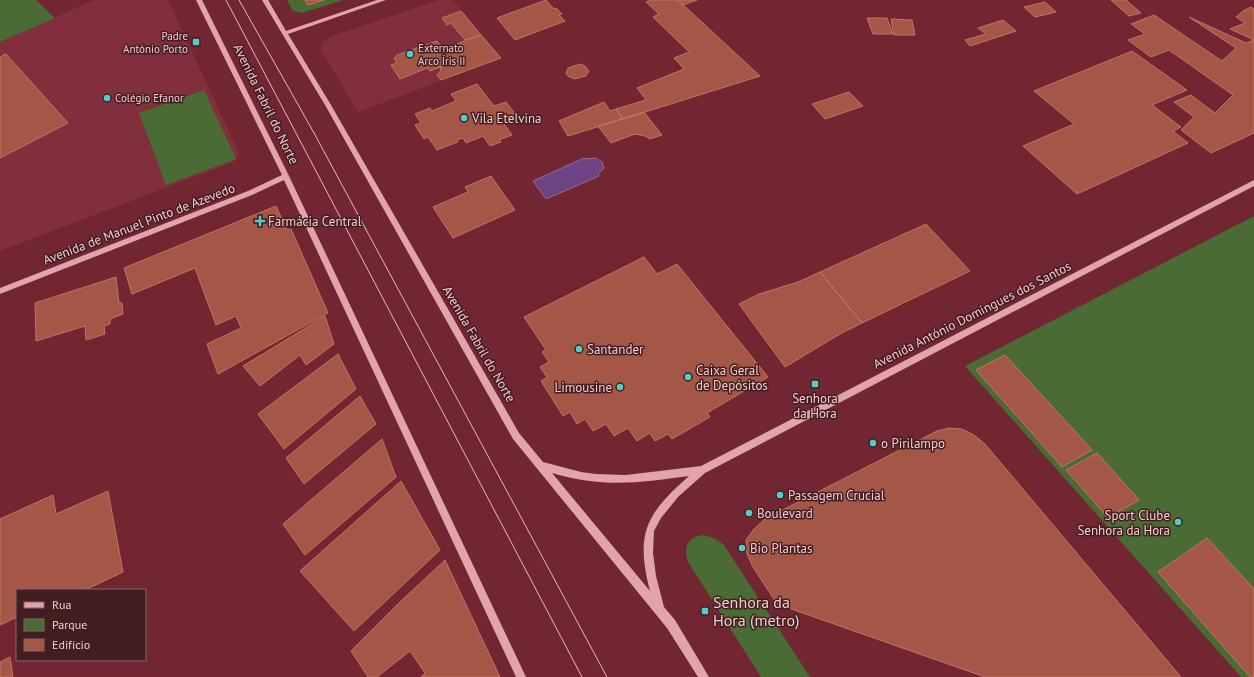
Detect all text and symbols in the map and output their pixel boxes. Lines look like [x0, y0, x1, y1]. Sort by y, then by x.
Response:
place label: Padre António Porto [123, 29, 188, 56]
marker: Padre António Porto [191, 37, 201, 47]
street label: Avenida Fabril do Norte [230, 41, 302, 167]
place label: Externato Arco Íris II [418, 41, 466, 68]
marker: Externato Arco Íris II [405, 49, 415, 59]
place label: Colégio Efanor [115, 91, 184, 105]
marker: Colégio Efanor [102, 93, 112, 103]
place label: Vila Etelvina [471, 110, 542, 127]
marker: Vila Etelvina [459, 113, 469, 123]
street label: Avenida de Manuel Pinto de Azevedo [41, 179, 237, 269]
place label: Farmácia Central [268, 213, 362, 230]
marker: Farmácia Central [255, 216, 265, 226]
street label: Avenida António Domingues dos Santos [870, 257, 1074, 373]
street label: Avenida Fabril do Norte [439, 283, 519, 405]
place label: Santander [587, 341, 644, 358]
marker: Santander [574, 344, 584, 354]
place label: Caixa Geral de Depósitos [696, 362, 768, 394]
marker: Caixa Geral de Depósitos [683, 372, 693, 382]
place label: Limousine [555, 379, 612, 396]
marker: Senhora da Hora [810, 379, 820, 389]
marker: Limousine [615, 382, 625, 392]
place label: Senhora da Hora [792, 390, 838, 422]
place label: o Pirilampo [881, 435, 945, 452]
marker: o Pirilampo [868, 438, 878, 448]
place label: Passagem Crucial [788, 487, 885, 504]
marker: Passagem Crucial [775, 490, 785, 500]
place label: Boulevard [757, 505, 813, 522]
place label: Sport Clube Senhora da Hora [1077, 507, 1170, 539]
marker: Boulevard [744, 508, 754, 518]
marker: Sport Clube Senhora da Hora [1173, 517, 1183, 527]
place label: Bio Plantas [750, 540, 812, 557]
marker: Bio Plantas [737, 543, 747, 553]
legend [16, 589, 146, 661]
place label: Senhora da Hora (metro) [713, 592, 799, 630]
text: Rua [52, 597, 71, 612]
marker: Senhora da Hora (metro) [700, 606, 710, 616]
text: Parque [52, 617, 87, 632]
text: Edifício [52, 637, 90, 652]

